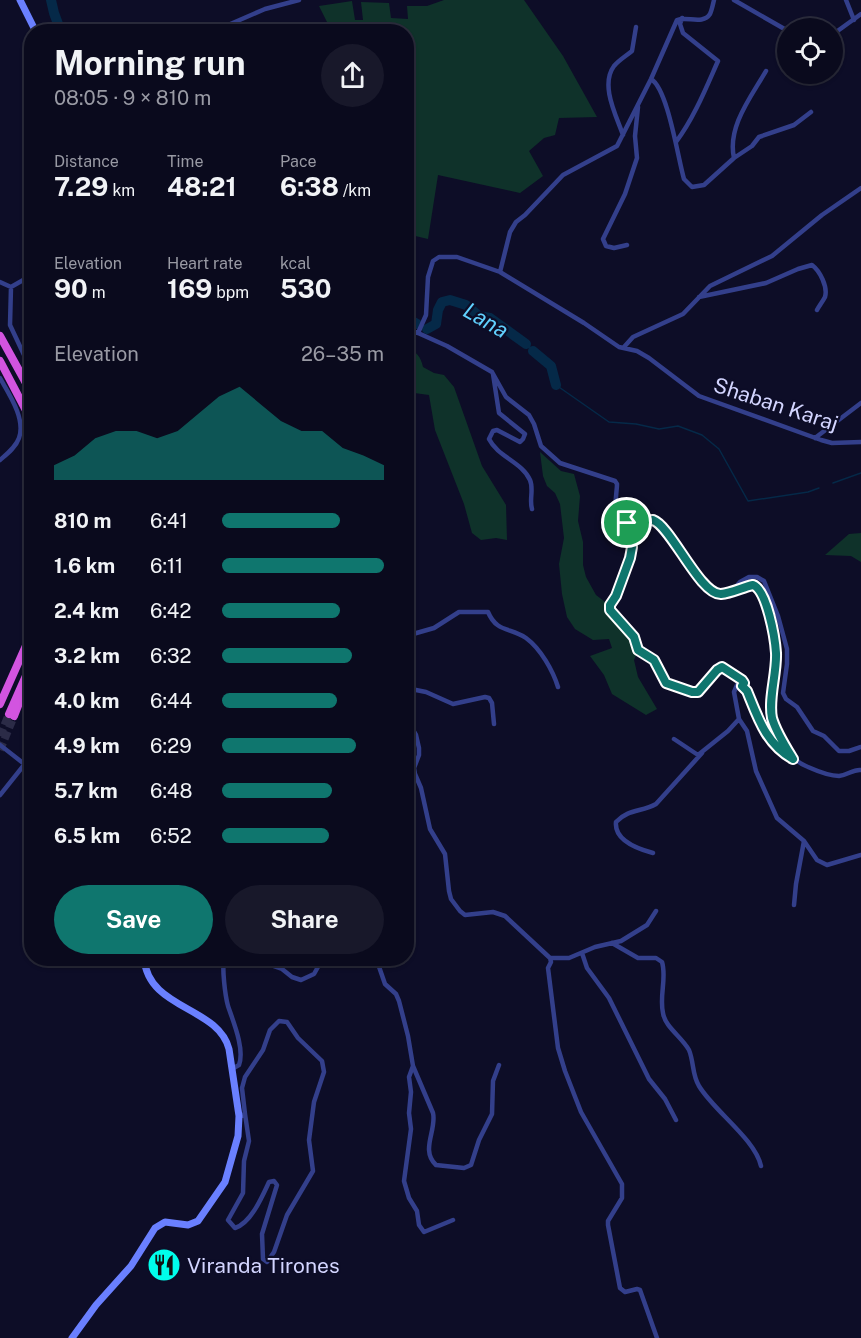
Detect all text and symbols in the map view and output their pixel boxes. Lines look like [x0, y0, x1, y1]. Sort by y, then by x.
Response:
map controls [777, 18, 843, 84]
button: locate [777, 18, 843, 84]
text: Morning run [54, 44, 246, 82]
button: share [321, 44, 384, 107]
text: 08:05 · 9 × 810 m [54, 86, 211, 110]
text: Distance [54, 152, 119, 171]
text: Time [167, 152, 203, 171]
text: Pace [280, 152, 317, 171]
text: 7.29 [54, 171, 109, 202]
text: 48:21 [167, 171, 237, 202]
text: 6:38 [280, 171, 339, 202]
text: km [109, 181, 135, 200]
text: /km [339, 181, 371, 200]
text: Elevation [54, 254, 122, 273]
text: Heart rate [167, 254, 243, 273]
text: kcal [280, 254, 311, 273]
text: 90 [54, 273, 88, 304]
text: 169 [167, 273, 212, 304]
text: 530 [280, 273, 332, 304]
text: m [88, 283, 106, 302]
text: bpm [212, 283, 249, 302]
water label: Lana [459, 297, 513, 343]
text: Elevation [54, 342, 139, 366]
text: 26–35 m [301, 342, 384, 366]
street label: Shaban Karaj [710, 372, 842, 436]
pin [601, 497, 652, 548]
icon: arrive [610, 506, 643, 539]
text: 810 m [54, 509, 111, 533]
text: 6:41 [150, 509, 188, 533]
text: 1.6 km [54, 554, 115, 578]
text: 6:11 [150, 554, 183, 578]
text: 2.4 km [54, 599, 119, 623]
text: 6:42 [150, 599, 191, 623]
text: 3.2 km [54, 644, 120, 668]
text: 6:32 [150, 644, 191, 668]
text: 4.0 km [54, 689, 119, 713]
text: 6:44 [150, 689, 192, 713]
text: 4.9 km [54, 734, 120, 758]
text: 6:29 [150, 734, 192, 758]
text: 5.7 km [54, 779, 118, 803]
text: 6:48 [150, 779, 192, 803]
text: 6.5 km [54, 824, 120, 848]
text: 6:52 [150, 824, 192, 848]
button: Save [54, 885, 213, 954]
button: Share [225, 885, 384, 954]
restaurant icon: Viranda Tirones [146, 1247, 182, 1283]
place label: Viranda Tirones [187, 1253, 340, 1278]

